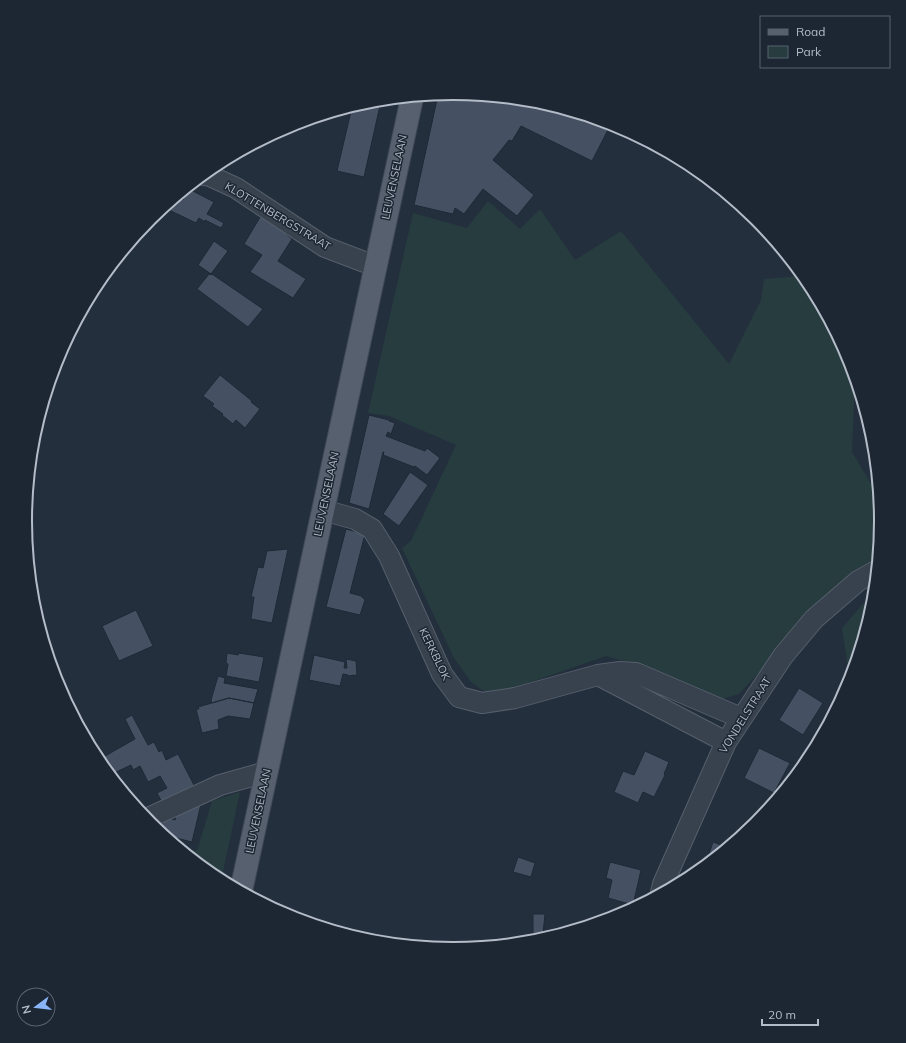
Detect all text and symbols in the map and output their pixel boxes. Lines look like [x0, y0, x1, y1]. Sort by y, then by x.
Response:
legend [760, 16, 890, 68]
text: Road [796, 24, 825, 39]
text: Park [796, 44, 822, 59]
street label: LEUVENSELAAN [378, 133, 410, 221]
street label: KLOTTENBERGSTRAAT [223, 179, 334, 253]
street label: LEUVENSELAAN [310, 450, 342, 538]
street label: KERKBLOK [416, 626, 454, 683]
street label: VONDELSTRAAT [716, 674, 774, 756]
street label: LEUVENSELAAN [242, 767, 274, 855]
north arrow [16, 987, 56, 1027]
scale bar [762, 1001, 818, 1027]
text: N [19, 1004, 34, 1015]
text: 20 m [768, 1007, 796, 1022]

